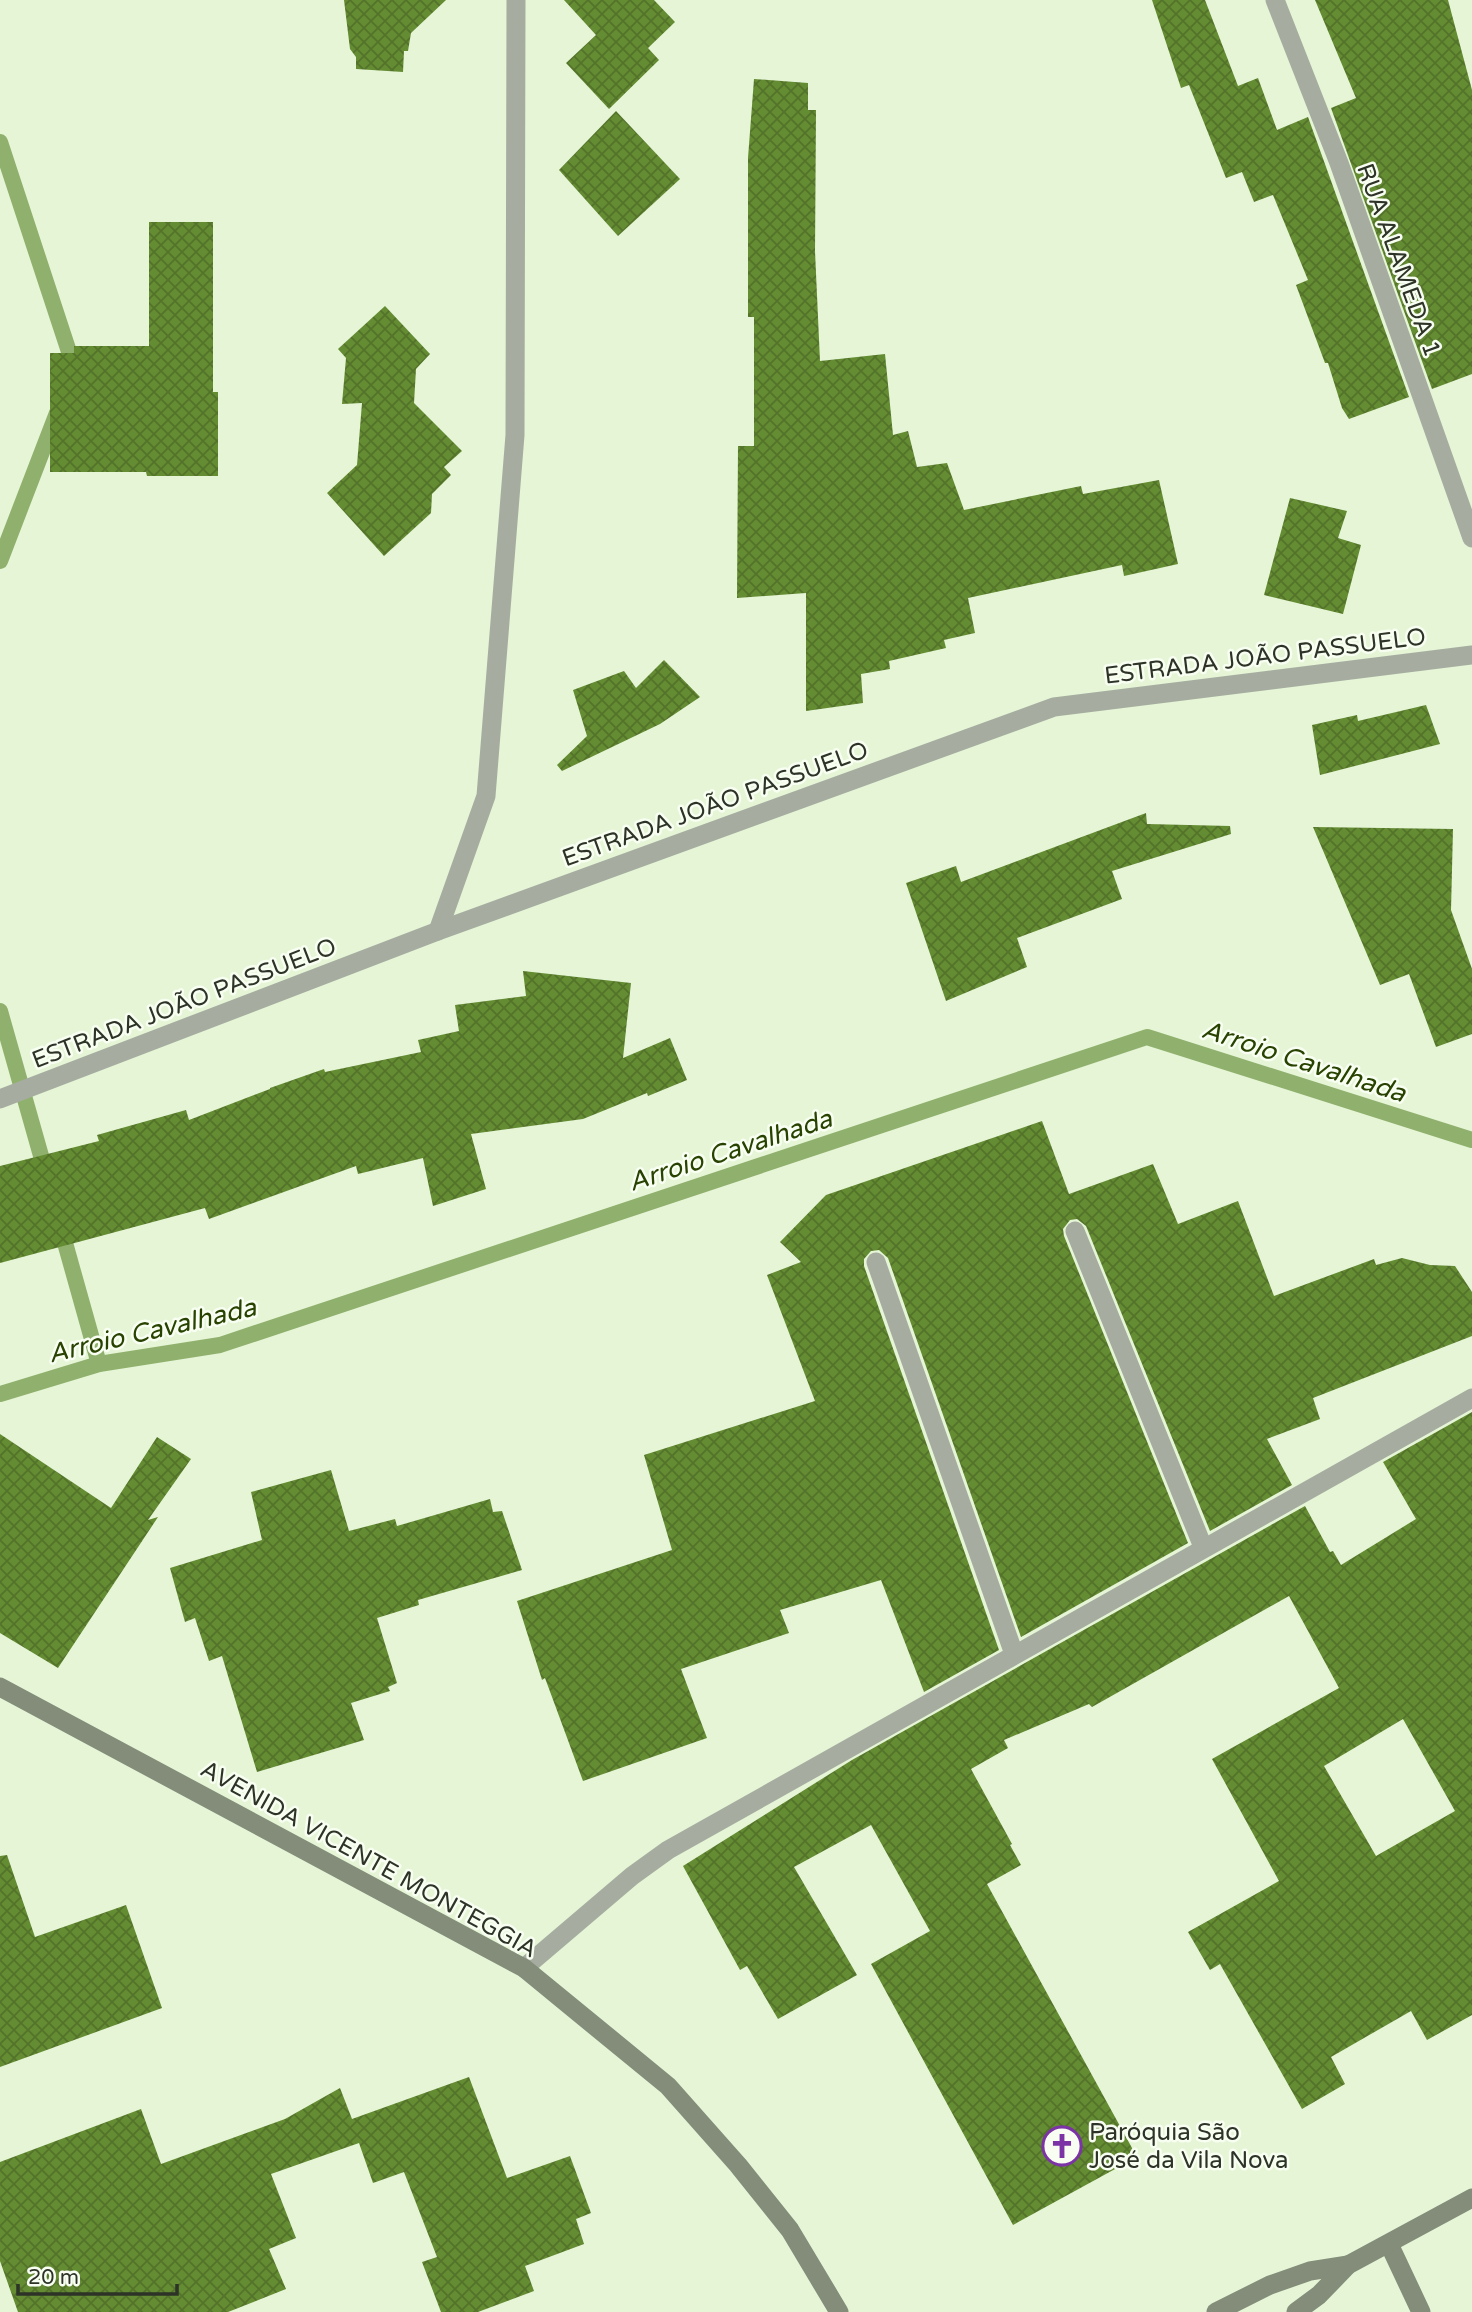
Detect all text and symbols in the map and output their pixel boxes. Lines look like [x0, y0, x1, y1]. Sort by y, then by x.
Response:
street label: RUA ALAMEDA 1 [1350, 160, 1447, 361]
street label: ESTRADA JOÃO PASSUELO [1103, 622, 1427, 691]
street label: ESTRADA JOÃO PASSUELO [558, 736, 872, 873]
street label: ESTRADA JOÃO PASSUELO [28, 932, 340, 1075]
water label: Arroio Cavalhada [1198, 1014, 1411, 1109]
water label: Arroio Cavalhada [624, 1103, 837, 1198]
water label: Arroio Cavalhada [45, 1291, 260, 1369]
street label: AVENIDA VICENTE MONTEGGIA [195, 1755, 542, 1964]
place label: Paróquia São José da Vila Nova [1089, 2118, 1289, 2175]
church icon: Paróquia São José da Vila Nova [1041, 2125, 1083, 2167]
scale bar [18, 2252, 177, 2296]
text: 20 m [28, 2265, 79, 2290]

